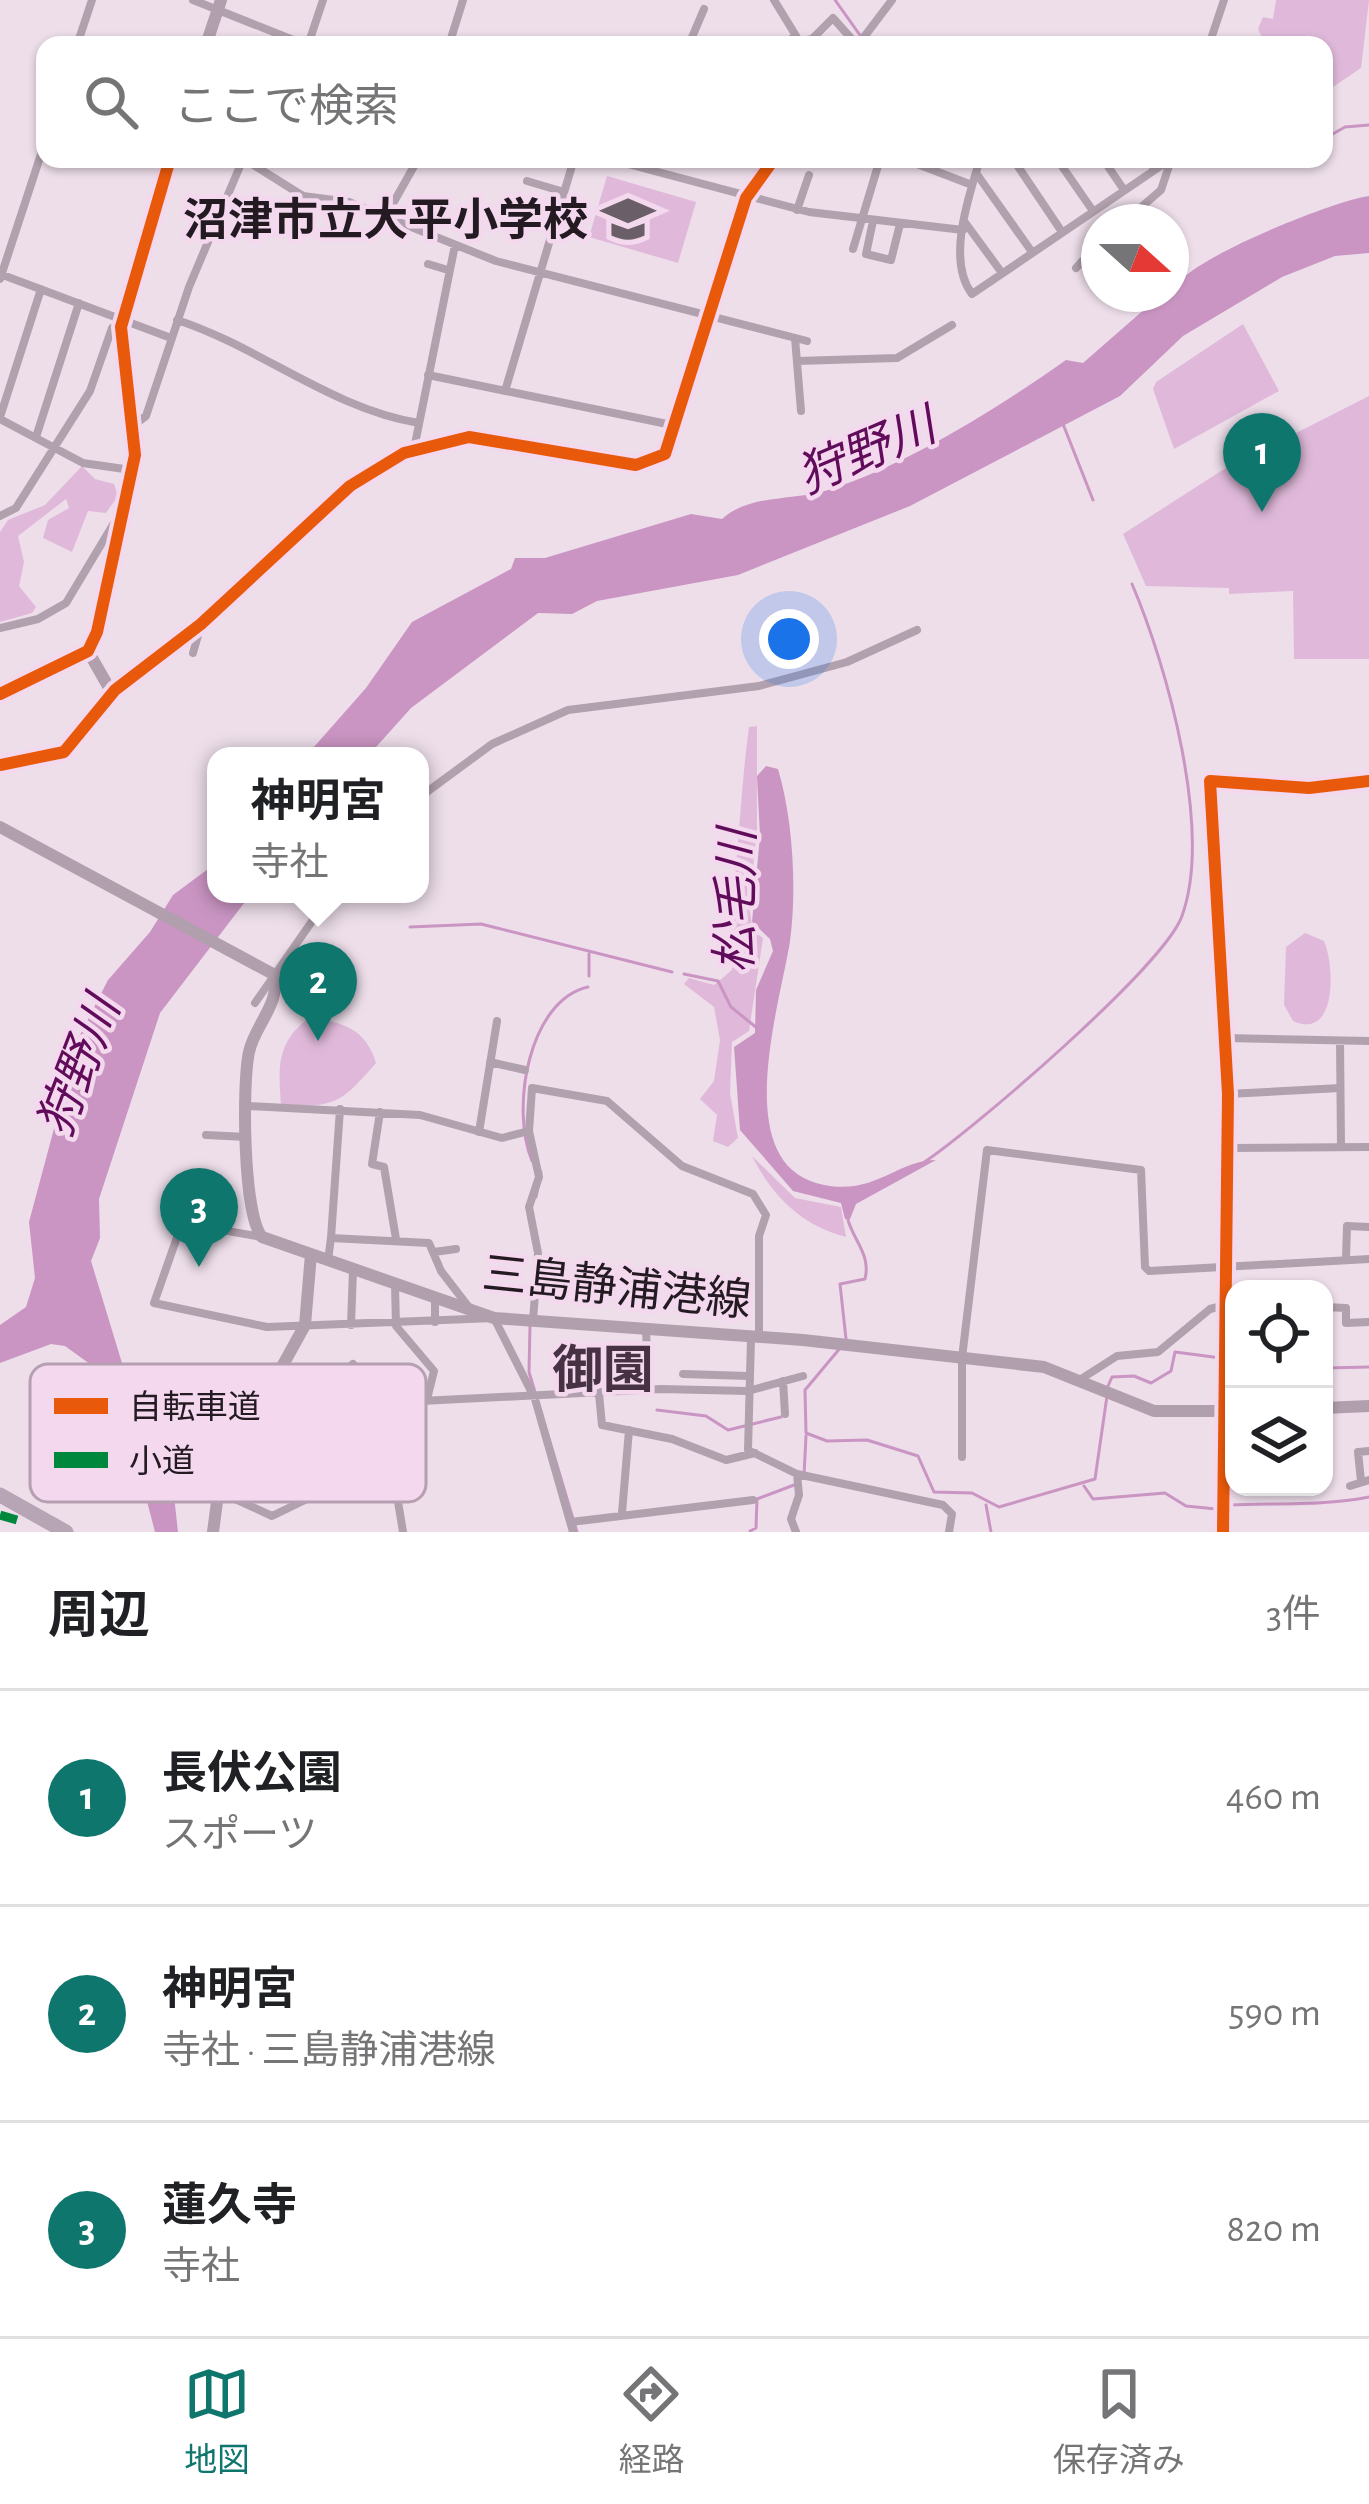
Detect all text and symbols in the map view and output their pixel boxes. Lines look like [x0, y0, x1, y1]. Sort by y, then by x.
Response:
search box [36, 36, 1333, 168]
icon: search [78, 69, 144, 135]
text: ここで検索 [174, 85, 399, 130]
school or university icon: 沼津市立大平小学校 [599, 190, 657, 248]
place label: 沼津市立大平小学校 [183, 196, 588, 244]
north arrow [1081, 204, 1189, 312]
water label: 狩野川 [790, 398, 947, 503]
pin: 1 [1223, 413, 1301, 512]
your location [759, 609, 819, 669]
popup [207, 747, 429, 903]
text: 神明宮 [250, 780, 386, 825]
water label: 松毛川 [710, 824, 763, 973]
text: 寺社 [250, 844, 329, 883]
pin: 2 [279, 942, 357, 1041]
water label: 狩野川 [30, 986, 131, 1143]
pin: 3 [160, 1168, 238, 1267]
street label: 三島静浦港線 [480, 1249, 754, 1325]
map controls [1225, 1280, 1333, 1496]
button: locate [1225, 1280, 1333, 1388]
district label: 御園 [552, 1343, 654, 1397]
legend [30, 1364, 426, 1502]
button: layers [1225, 1388, 1333, 1496]
text: 自転車道 [129, 1390, 261, 1425]
text: 小道 [129, 1444, 195, 1479]
text: 周辺 [48, 1591, 150, 1642]
text: 3件 [1266, 1596, 1321, 1635]
text: 長伏公園 [162, 1752, 342, 1797]
text: 1 [80, 1778, 94, 1817]
text: 460 m [1226, 1778, 1321, 1817]
text: スポーツ [162, 1816, 317, 1855]
text: 神明宮 [162, 1968, 297, 2013]
text: 2 [78, 1994, 96, 2033]
text: 590 m [1228, 1994, 1321, 2033]
text: 寺社 · 三島静浦港線 [162, 2032, 496, 2071]
text: 蓮久寺 [162, 2184, 297, 2229]
text: 3 [79, 2210, 95, 2249]
text: 820 m [1227, 2210, 1321, 2249]
text: 寺社 [162, 2248, 240, 2287]
tab: 地図 [184, 2361, 250, 2482]
tab: 経路 [618, 2361, 684, 2482]
tab: 保存済み [1053, 2361, 1185, 2482]

